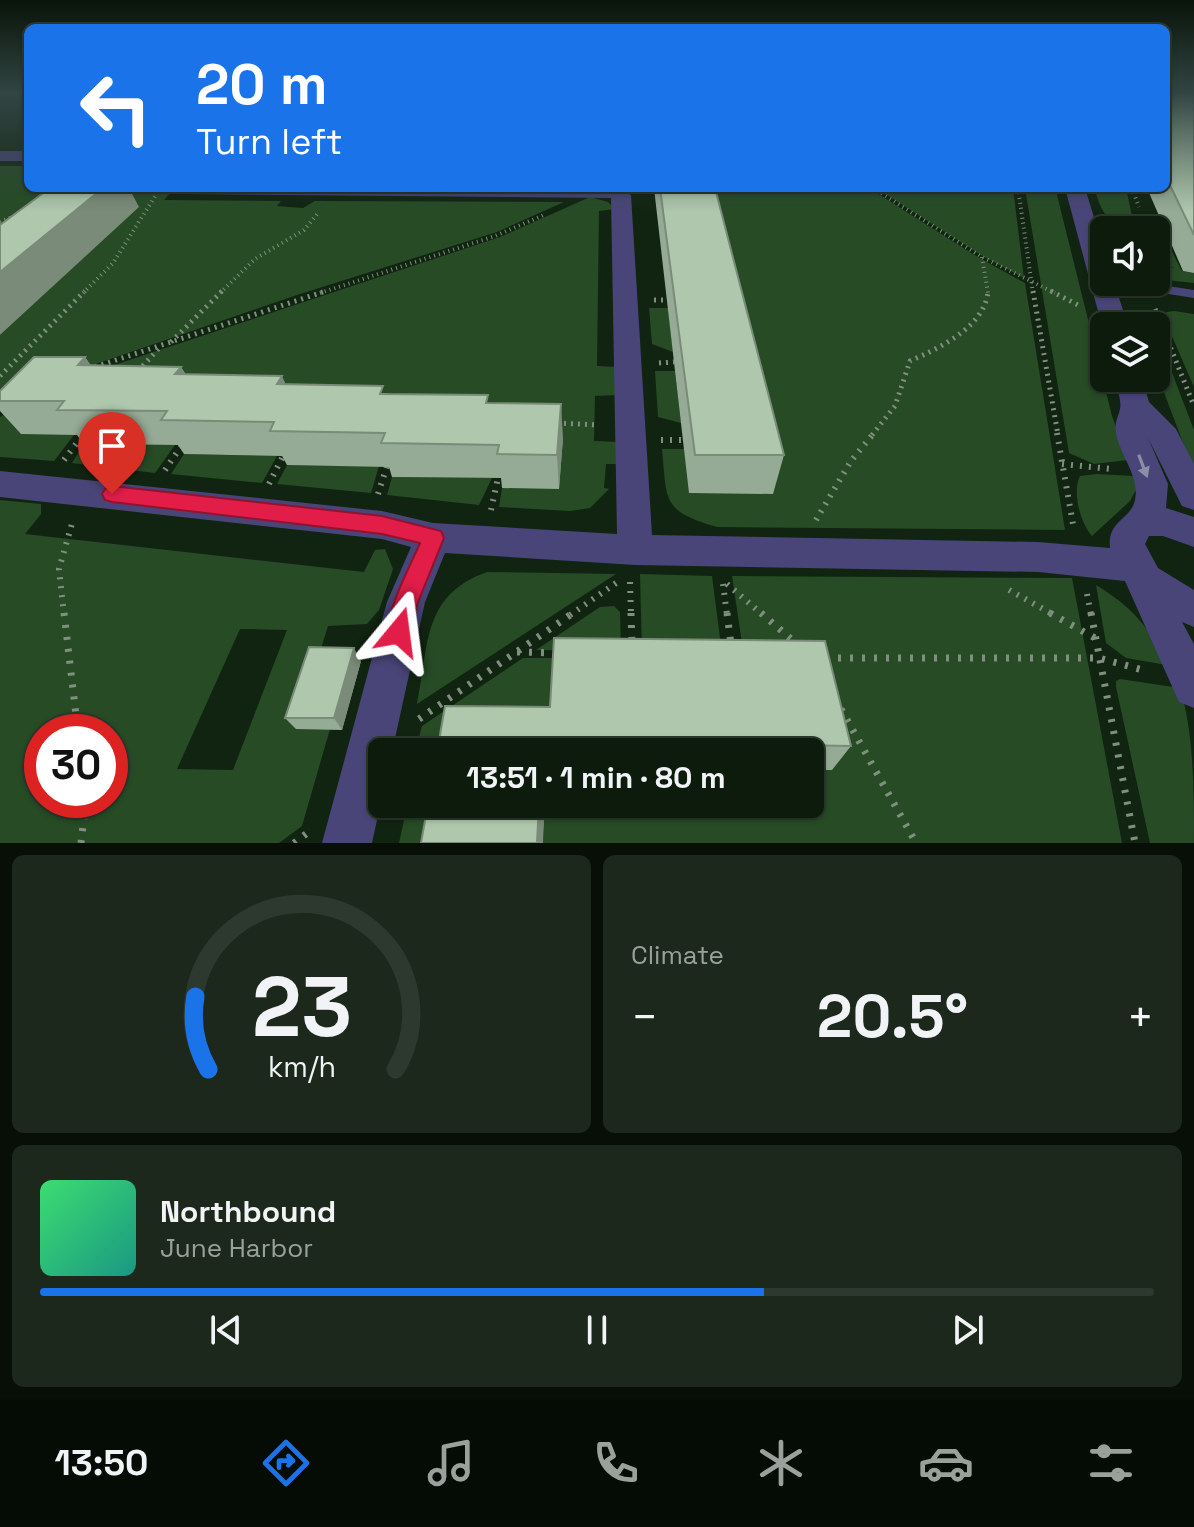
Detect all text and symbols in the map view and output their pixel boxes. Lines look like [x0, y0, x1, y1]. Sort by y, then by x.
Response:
text: 20 m [196, 49, 328, 120]
icon: left [64, 56, 168, 160]
text: Turn left [196, 119, 343, 165]
map controls [1090, 216, 1170, 392]
button: sound [1090, 216, 1170, 296]
button: layers [1090, 312, 1170, 392]
pin [78, 412, 146, 494]
icon: arrive [90, 424, 134, 468]
one-way arrow [1137, 454, 1150, 478]
position arrow [357, 590, 441, 674]
speed limit sign: 30 [24, 714, 128, 818]
text: 13:51 · 1 min · 80 m [466, 758, 726, 797]
text: Climate [631, 938, 724, 972]
text: 23 [252, 954, 352, 1060]
text: 20.5° [817, 978, 968, 1055]
text: − [631, 989, 658, 1045]
text: + [1127, 989, 1154, 1045]
text: km/h [267, 1049, 336, 1085]
text: Northbound [160, 1192, 336, 1231]
text: June Harbor [160, 1231, 313, 1265]
icon: previous [204, 1308, 248, 1352]
icon: pause [575, 1308, 619, 1352]
icon: next [946, 1308, 990, 1352]
icon: directions [258, 1435, 314, 1491]
icon: music [423, 1435, 479, 1491]
icon: phone [588, 1435, 644, 1491]
icon: climate [753, 1435, 809, 1491]
icon: car [918, 1435, 974, 1491]
icon: filters [1083, 1435, 1139, 1491]
text: 13:50 [55, 1440, 148, 1486]

